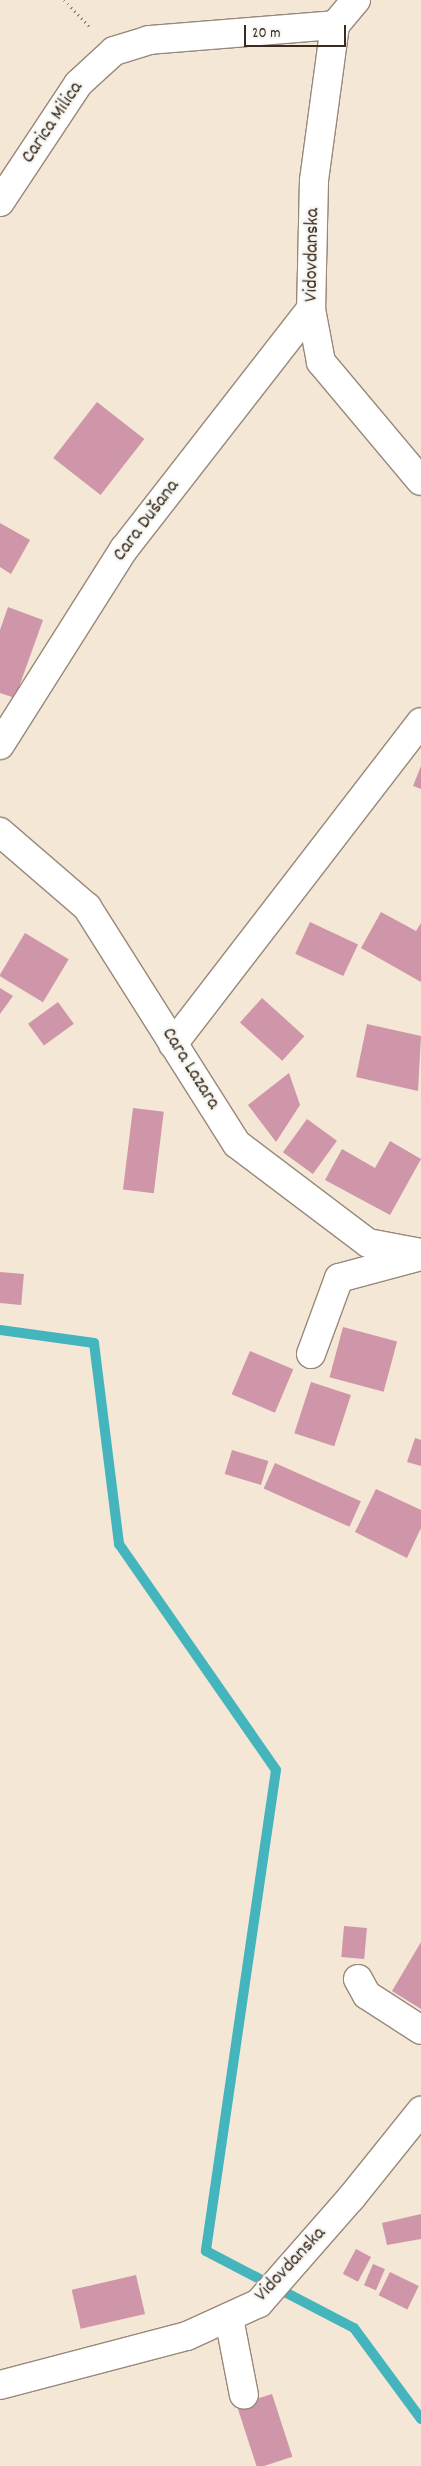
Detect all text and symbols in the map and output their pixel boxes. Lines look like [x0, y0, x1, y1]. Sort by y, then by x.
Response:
scale bar [246, 15, 348, 47]
text: 20 m [252, 23, 280, 45]
street label: Carica Milica [17, 78, 89, 168]
street label: Vidovdanska [300, 208, 326, 302]
street label: Cara Dušana [108, 475, 186, 567]
street label: Cara Lazara [155, 1024, 225, 1114]
street label: Vidovdanska [250, 2222, 332, 2308]

